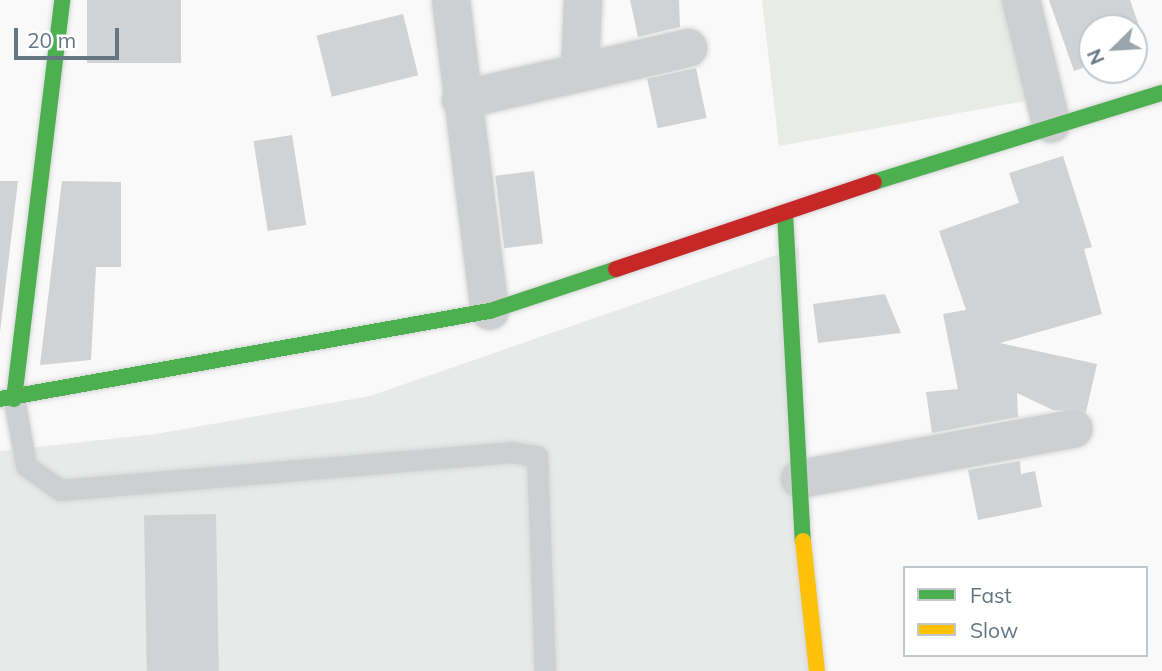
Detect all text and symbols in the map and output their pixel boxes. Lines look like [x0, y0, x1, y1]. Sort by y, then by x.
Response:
scale bar [18, 14, 122, 58]
north arrow [1078, 14, 1148, 84]
text: 20 m [27, 27, 76, 53]
text: N [1082, 45, 1110, 68]
legend [903, 566, 1148, 657]
text: Fast [970, 582, 1012, 608]
text: Slow [970, 617, 1018, 643]

